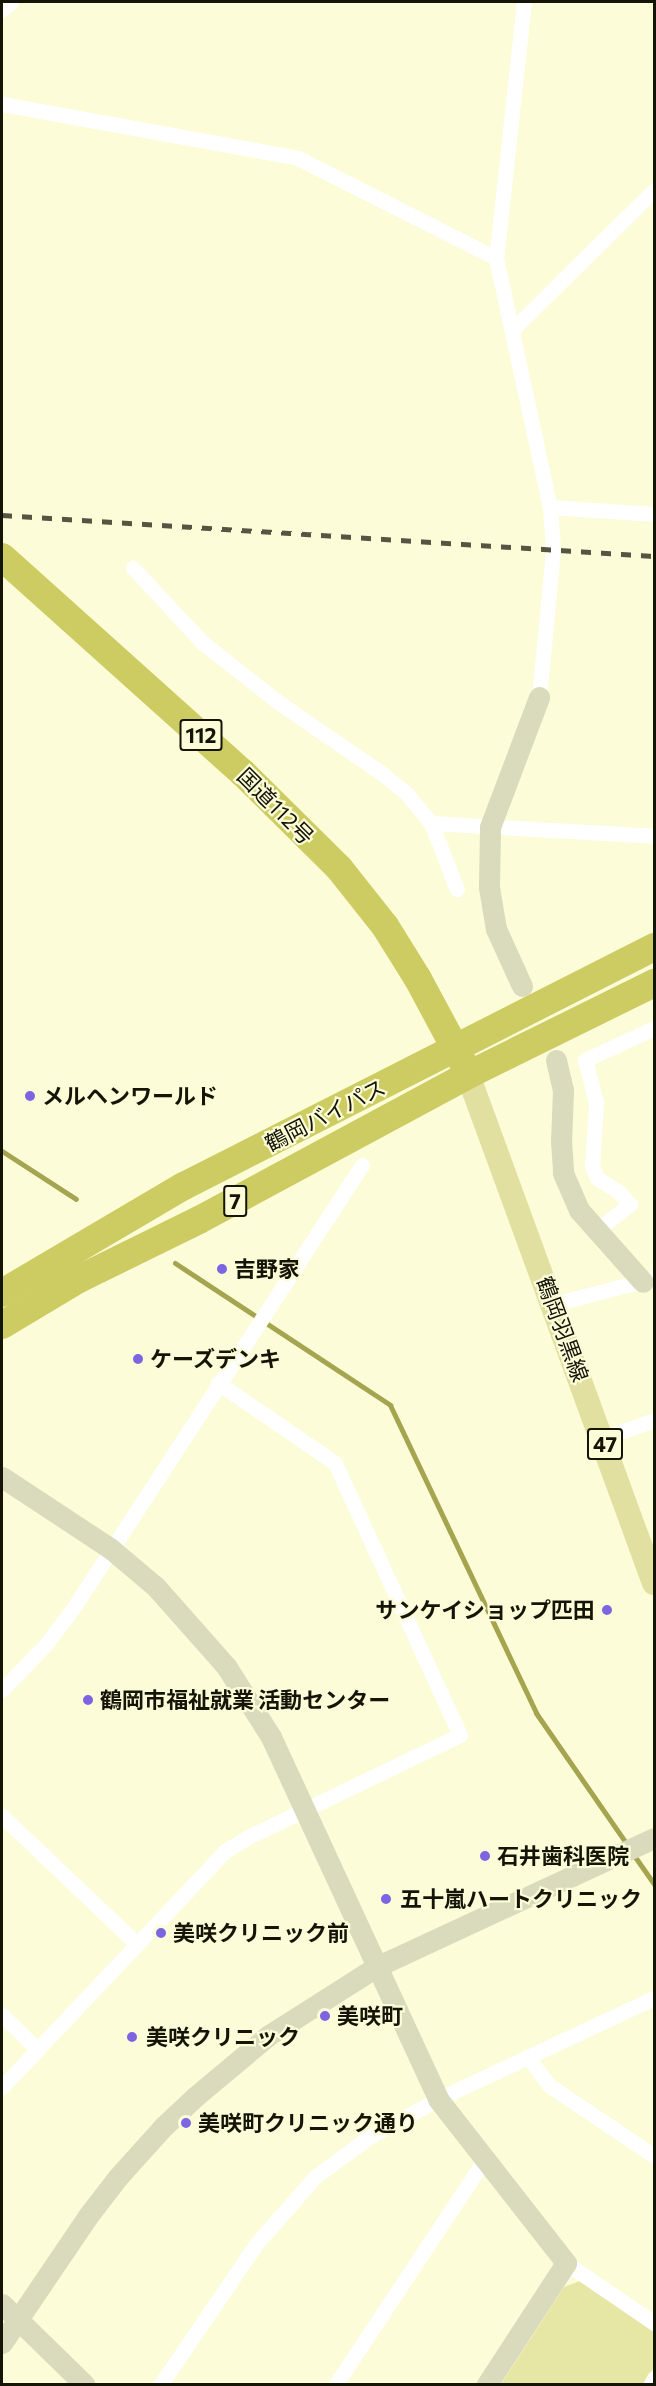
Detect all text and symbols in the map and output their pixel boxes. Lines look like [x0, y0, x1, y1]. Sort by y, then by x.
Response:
road number: 112 [178, 717, 224, 753]
street label: 国道112号 [232, 762, 320, 850]
street label: 鶴岡バイパス [260, 1073, 390, 1157]
place label: メルヘンワールド [42, 1083, 218, 1109]
marker: メルヘンワールド [23, 1089, 37, 1103]
road number: 7 [223, 1183, 247, 1219]
place label: 吉野家 [234, 1256, 300, 1282]
marker: 吉野家 [215, 1262, 229, 1276]
street label: 鶴岡羽黒線 [532, 1273, 594, 1385]
place label: ケーズデンキ [150, 1346, 282, 1372]
marker: ケーズデンキ [131, 1352, 145, 1366]
road number: 47 [586, 1426, 624, 1462]
place label: サンケイショップ匹田 [375, 1597, 595, 1623]
marker: サンケイショップ匹田 [600, 1603, 614, 1617]
place label: 鶴岡市福祉就業 活動センター [100, 1687, 390, 1713]
marker: 鶴岡市福祉就業 活動センター [81, 1693, 95, 1707]
place label: 石井歯科医院 [497, 1843, 629, 1869]
marker: 石井歯科医院 [478, 1849, 492, 1863]
place label: 五十嵐ハートクリニック [400, 1886, 642, 1912]
marker: 五十嵐ハートクリニック [377, 1890, 395, 1908]
place label: 美咲クリニック前 [173, 1920, 349, 1946]
marker: 美咲クリニック前 [154, 1926, 168, 1940]
place label: 美咲町 [337, 2003, 403, 2029]
marker: 美咲町 [318, 2009, 332, 2023]
place label: 美咲クリニック [146, 2024, 300, 2050]
marker: 美咲クリニック [123, 2028, 141, 2046]
place label: 美咲町クリニック通り [198, 2110, 418, 2136]
marker: 美咲町クリニック通り [179, 2116, 193, 2130]

